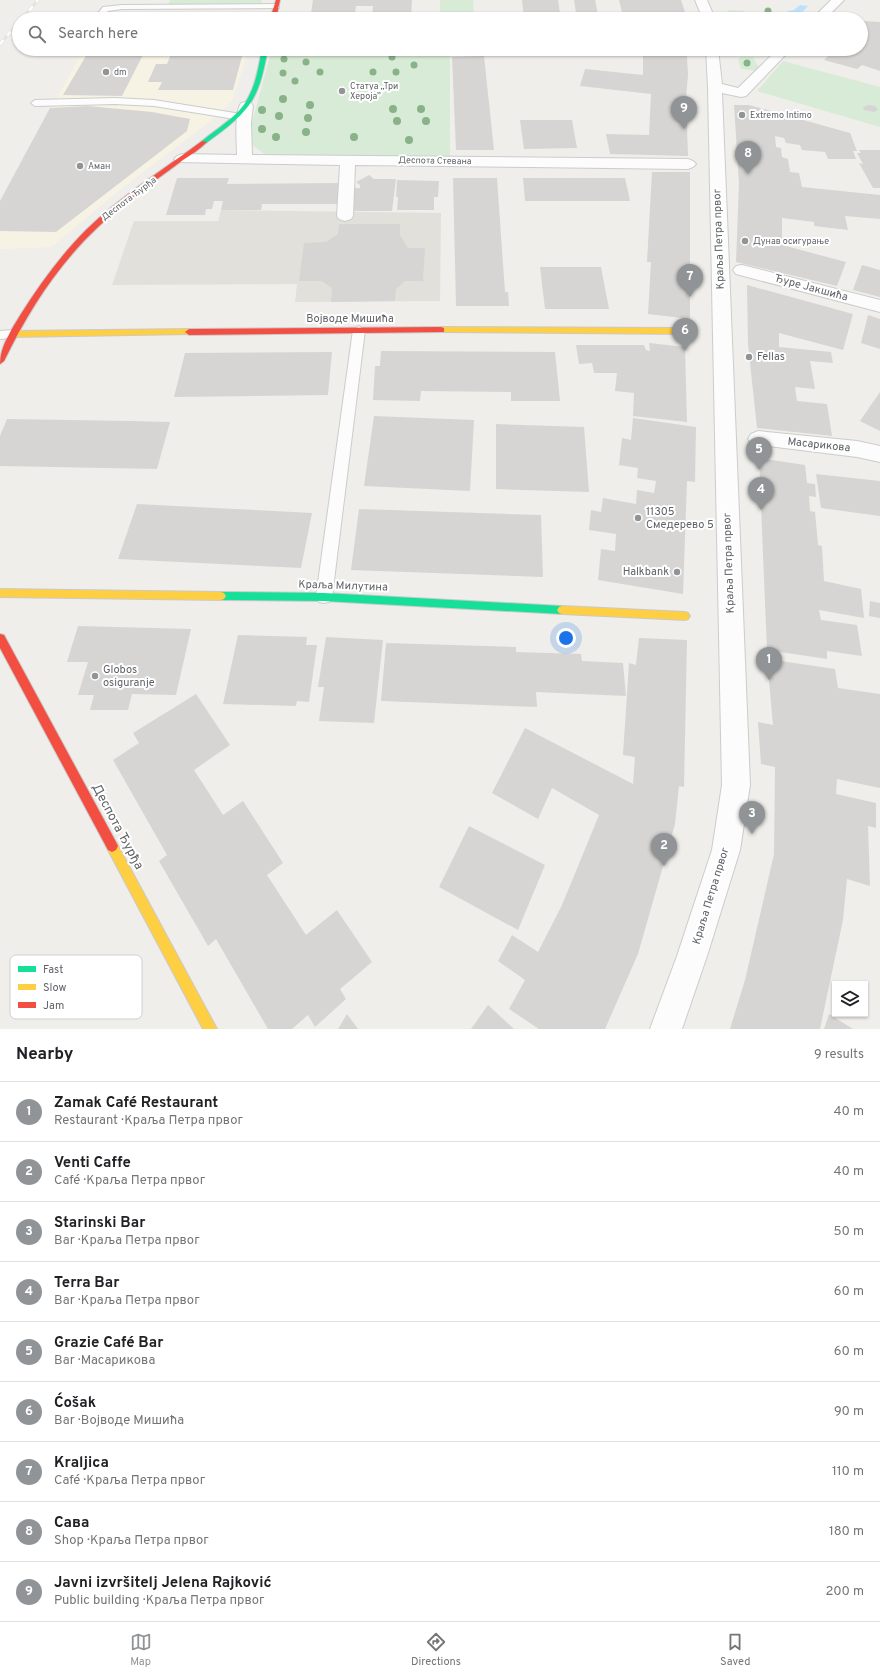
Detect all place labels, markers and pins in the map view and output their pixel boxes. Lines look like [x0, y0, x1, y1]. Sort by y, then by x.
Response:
marker: dm [101, 67, 111, 77]
place label: dm [114, 67, 127, 78]
place label: Статуа „Три Хероја” [350, 81, 398, 102]
marker: Статуа „Три Хероја” [337, 86, 347, 96]
pin: 9 [671, 96, 697, 129]
marker: Extremo Intimo [737, 110, 747, 120]
place label: Extremo Intimo [750, 110, 812, 121]
pin: 8 [735, 141, 761, 174]
marker: Аман [75, 161, 85, 171]
place label: Аман [88, 161, 110, 172]
marker: Дунав осигурање [740, 236, 750, 246]
place label: Дунав осигурање [753, 236, 829, 247]
pin: 7 [677, 264, 703, 297]
pin: 6 [672, 318, 698, 351]
place label: Fellas [757, 350, 785, 364]
marker: Fellas [744, 352, 754, 362]
pin: 5 [746, 437, 772, 470]
pin: 4 [748, 477, 774, 510]
place label: 11305 Смедерево 5 [646, 505, 714, 532]
marker: 11305 Смедерево 5 [633, 513, 643, 523]
place label: Halkbank [623, 565, 669, 579]
marker: Halkbank [672, 567, 682, 577]
pin: 1 [756, 647, 782, 680]
place label: Globos osiguranje [103, 663, 155, 690]
marker: Globos osiguranje [90, 671, 100, 681]
pin: 3 [739, 801, 765, 834]
pin: 2 [651, 833, 677, 866]

